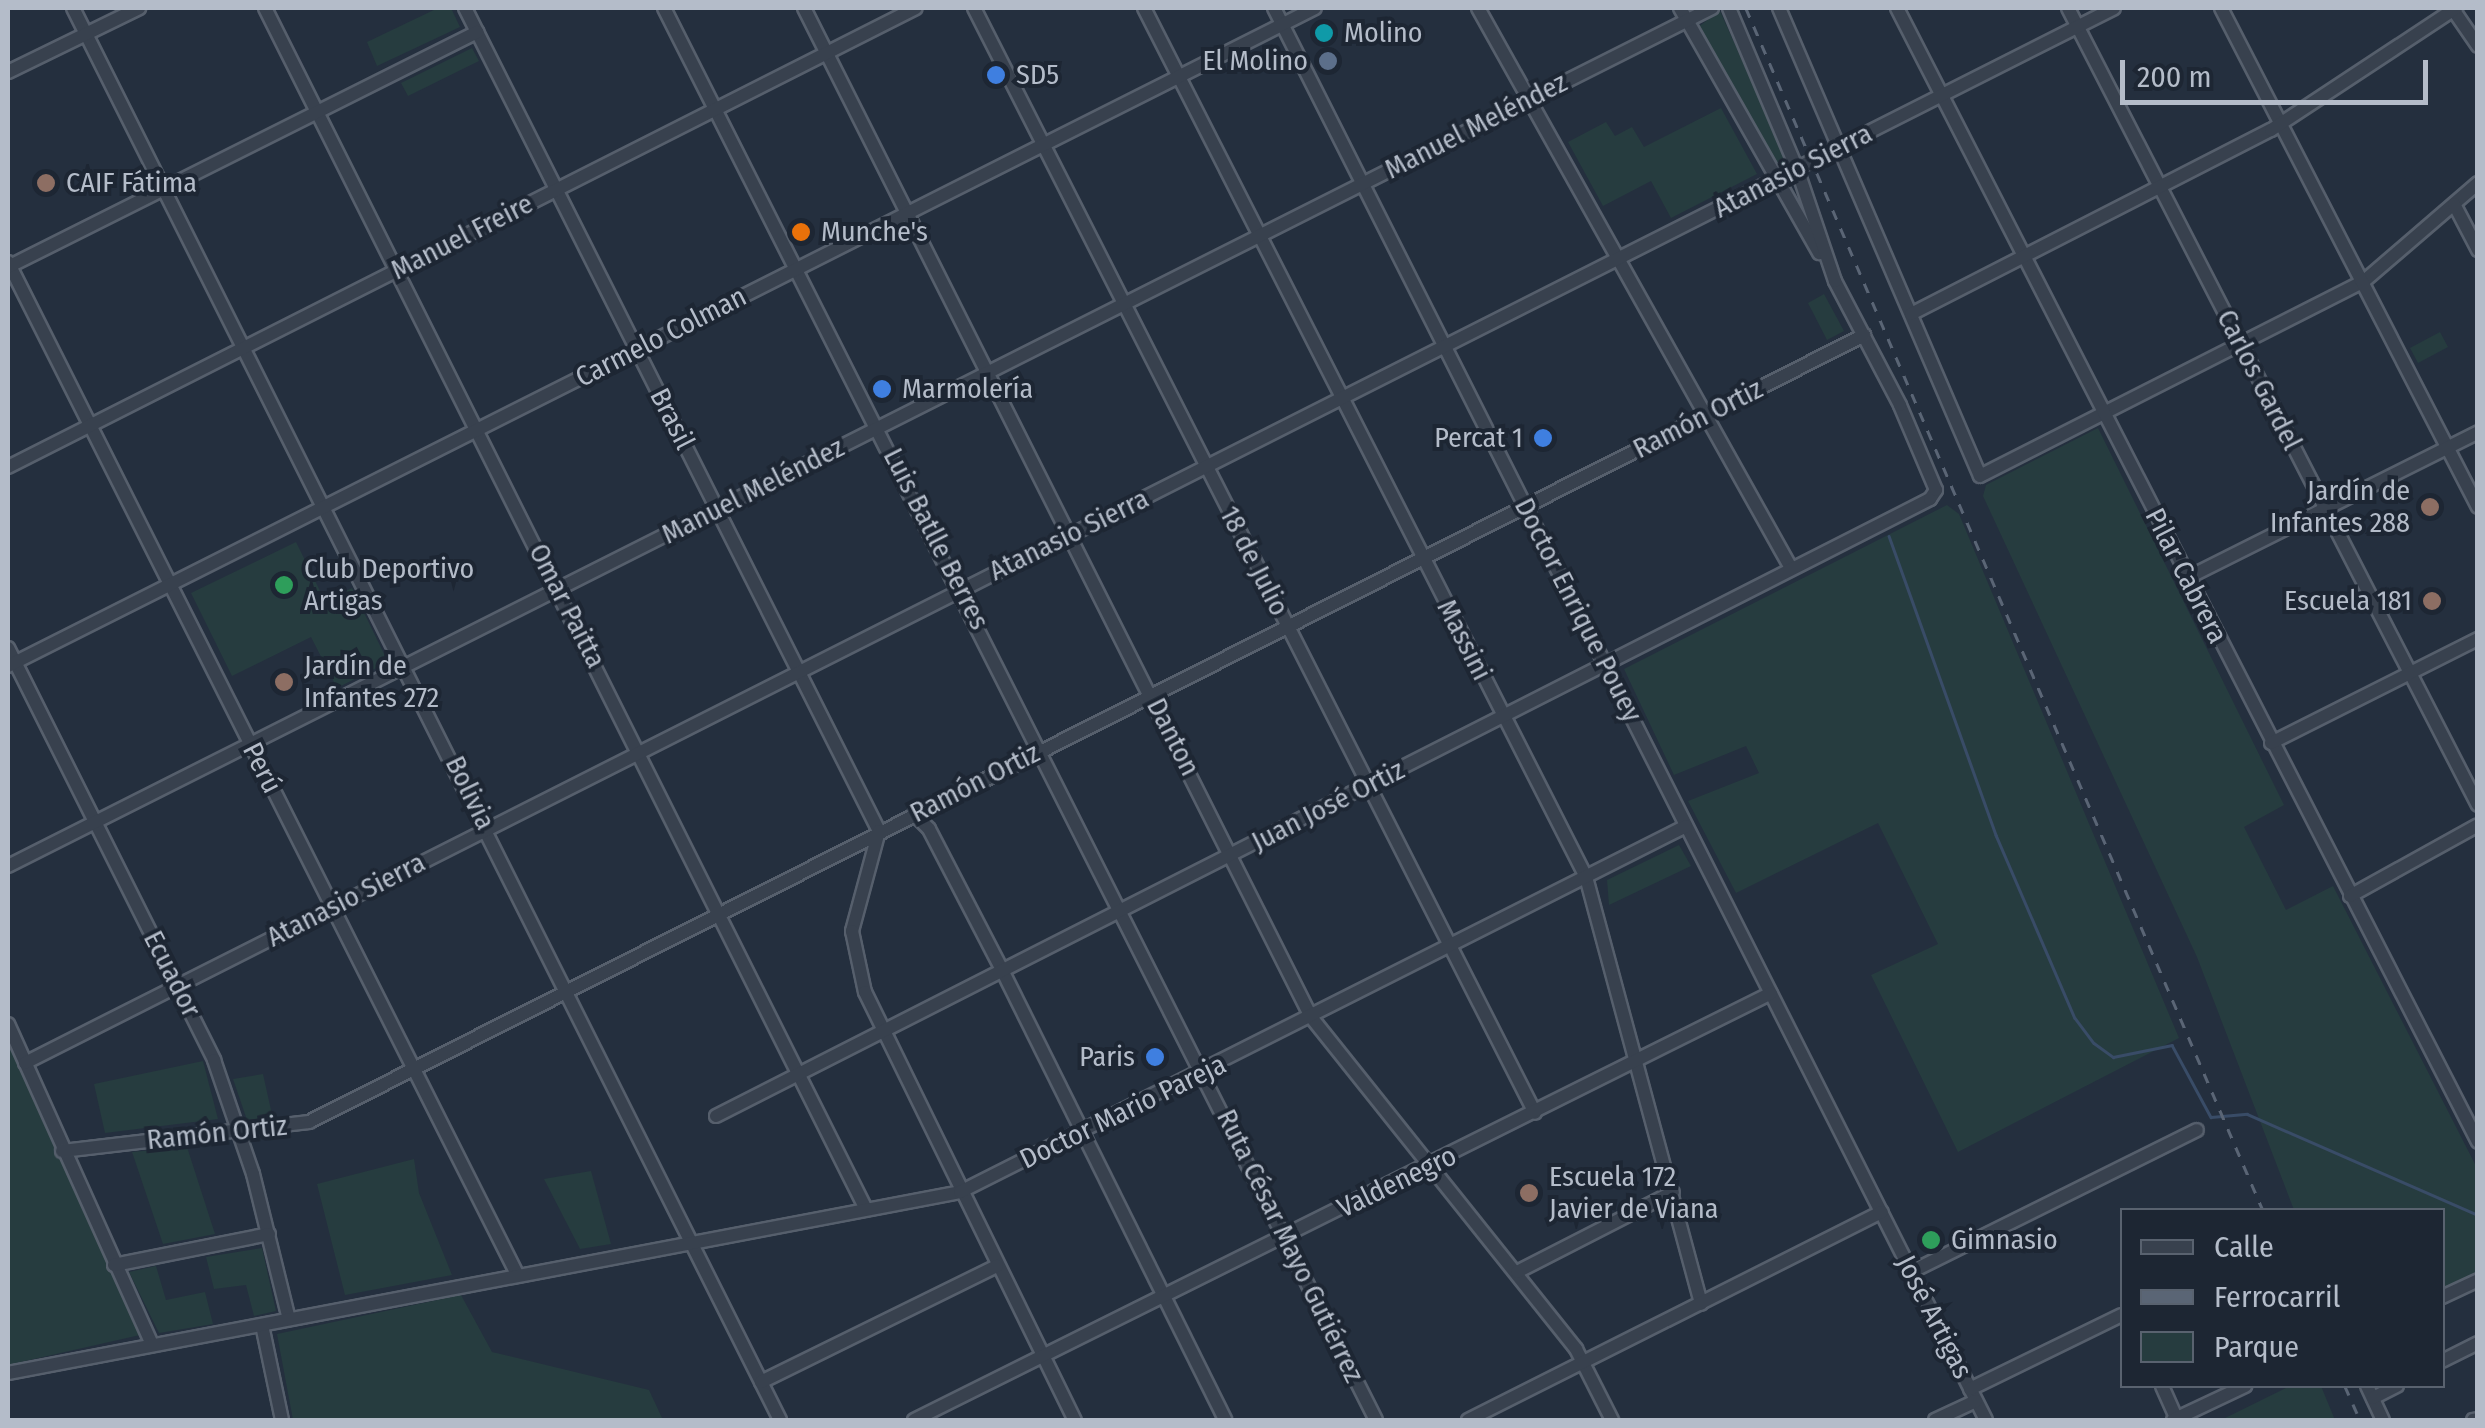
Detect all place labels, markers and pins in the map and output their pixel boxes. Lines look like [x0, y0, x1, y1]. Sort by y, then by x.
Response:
place label: Molino [1344, 16, 1423, 50]
marker: Molino [1313, 22, 1335, 44]
place label: El Molino [1203, 44, 1308, 78]
marker: El Molino [1317, 50, 1339, 72]
place label: SD5 [1016, 58, 1059, 92]
marker: SD5 [985, 64, 1007, 86]
place label: CAIF Fátima [66, 166, 197, 200]
marker: CAIF Fátima [35, 172, 57, 194]
place label: Munche's [821, 215, 928, 249]
marker: Munche's [790, 221, 812, 243]
place label: Marmolería [902, 372, 1033, 406]
marker: Marmolería [871, 378, 893, 400]
place label: Percat 1 [1434, 421, 1523, 455]
marker: Percat 1 [1532, 427, 1554, 449]
place label: Jardín de Infantes 288 [2270, 474, 2410, 540]
marker: Jardín de Infantes 288 [2419, 496, 2441, 518]
place label: Club Deportivo Artigas [304, 552, 474, 618]
marker: Club Deportivo Artigas [273, 574, 295, 596]
place label: Escuela 181 [2284, 584, 2412, 618]
marker: Escuela 181 [2421, 590, 2443, 612]
place label: Jardín de Infantes 272 [304, 649, 439, 715]
marker: Jardín de Infantes 272 [273, 671, 295, 693]
place label: Paris [1079, 1040, 1135, 1074]
marker: Paris [1144, 1046, 1166, 1068]
place label: Escuela 172 Javier de Viana [1549, 1160, 1719, 1226]
marker: Escuela 172 Javier de Viana [1518, 1182, 1540, 1204]
place label: Gimnasio [1951, 1223, 2058, 1257]
marker: Gimnasio [1920, 1229, 1942, 1251]

